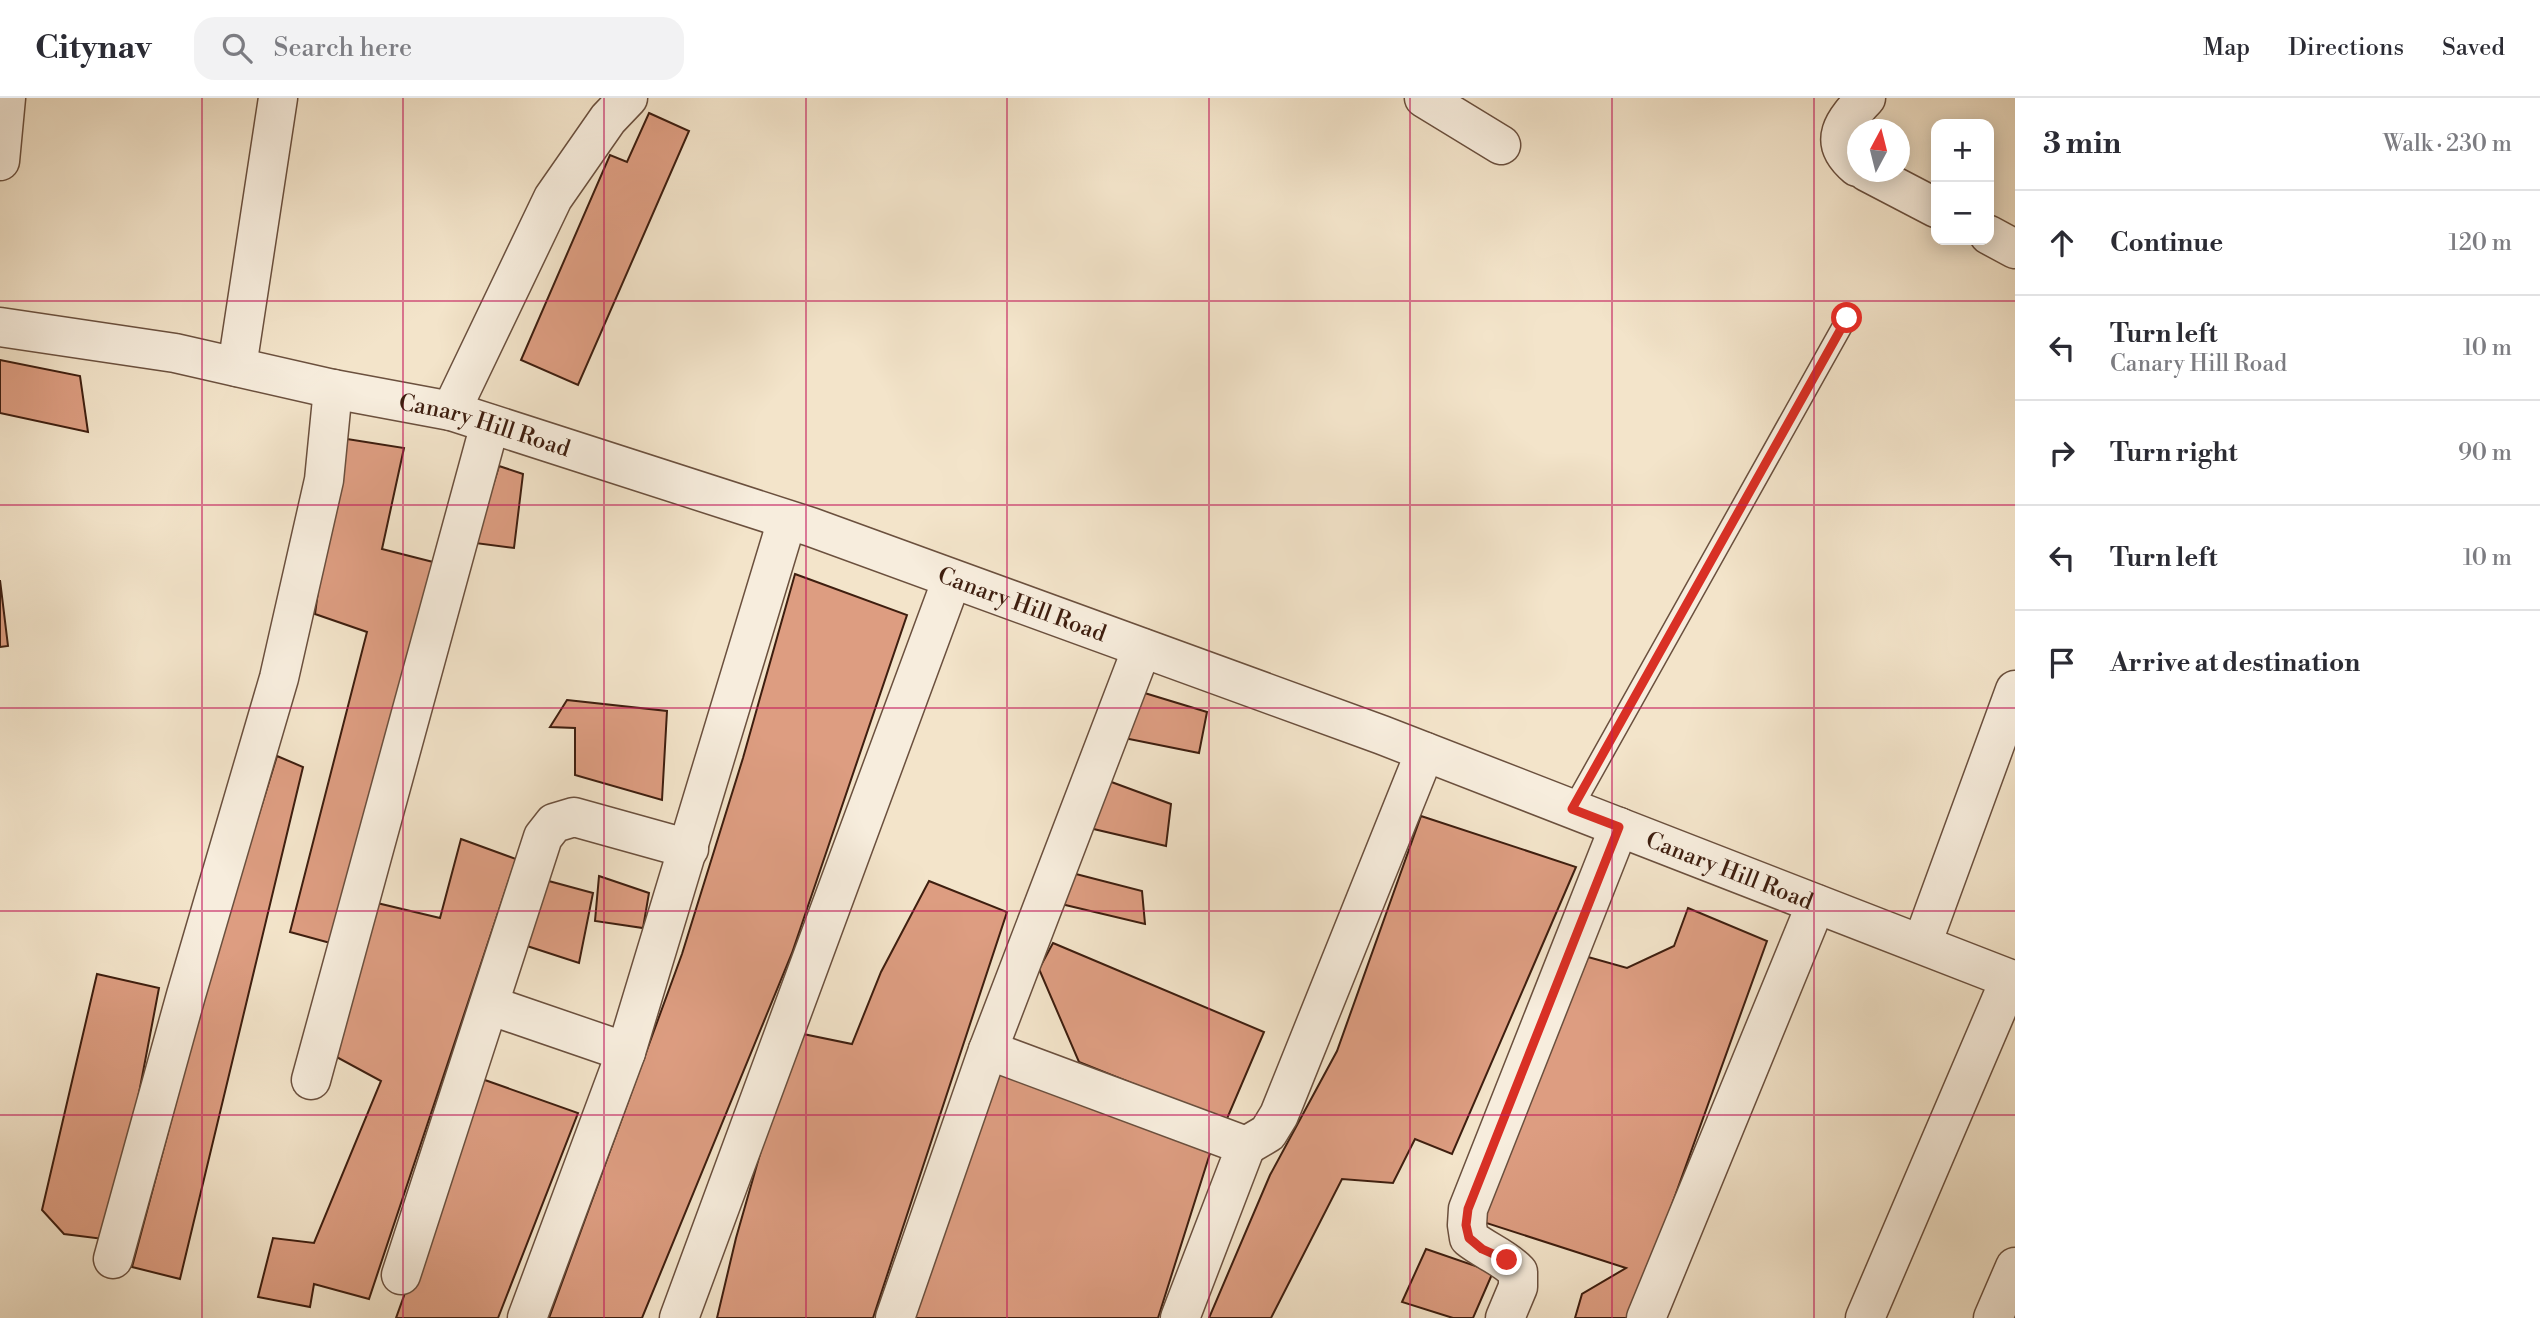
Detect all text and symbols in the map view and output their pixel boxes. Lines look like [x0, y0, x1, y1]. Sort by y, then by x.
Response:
search box [194, 17, 684, 80]
text: Citynav [35, 28, 152, 69]
icon: search [218, 29, 256, 67]
text: Search here [274, 32, 412, 64]
text: Map [2203, 33, 2250, 63]
text: Directions [2288, 33, 2404, 63]
text: Saved [2442, 33, 2505, 63]
north arrow [1847, 119, 1910, 182]
map controls [1931, 119, 1994, 245]
button: + [1931, 119, 1994, 182]
text: 3 min [2043, 125, 2121, 163]
text: Walk · 230 m [2383, 130, 2512, 158]
button: − [1931, 182, 1994, 245]
icon: ahead [2043, 224, 2081, 262]
text: Continue [2110, 227, 2223, 259]
text: 120 m [2448, 229, 2512, 257]
route start [1831, 302, 1862, 333]
text: Turn left [2110, 318, 2218, 350]
icon: left [2043, 329, 2081, 367]
text: 10 m [2463, 334, 2512, 362]
text: Canary Hill Road [2110, 350, 2287, 378]
street label: Canary Hill Road [396, 389, 574, 464]
icon: right [2043, 434, 2081, 472]
text: Turn right [2110, 437, 2238, 469]
text: 90 m [2458, 439, 2512, 467]
icon: left [2043, 539, 2081, 577]
text: Turn left [2110, 542, 2218, 574]
text: 10 m [2463, 544, 2512, 572]
street label: Canary Hill Road [934, 561, 1110, 648]
icon: arrive [2043, 644, 2081, 682]
text: Arrive at destination [2110, 647, 2360, 679]
street label: Canary Hill Road [1642, 826, 1817, 916]
route end [1491, 1244, 1522, 1275]

